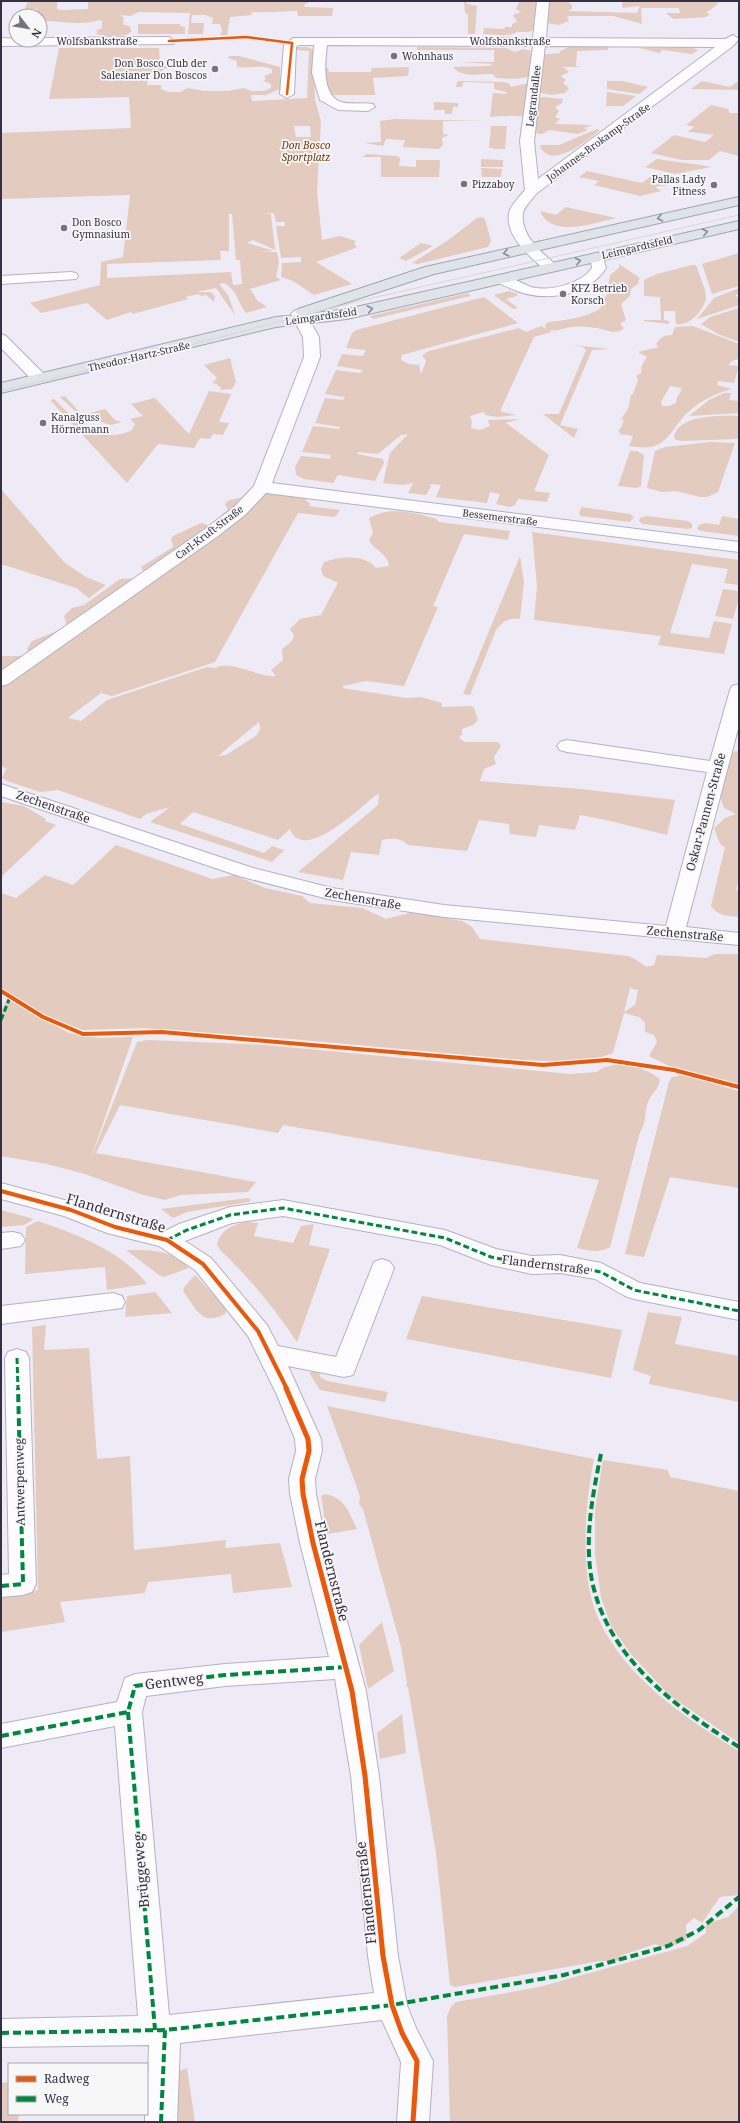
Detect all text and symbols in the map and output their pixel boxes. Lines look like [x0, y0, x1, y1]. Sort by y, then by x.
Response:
north arrow [8, 8, 48, 48]
text: N [28, 26, 46, 41]
street label: Wolfsbankstraße [57, 34, 138, 48]
street label: Wolfsbankstraße [470, 34, 551, 48]
place label: Wohnhaus [402, 49, 454, 63]
marker: Wohnhaus [389, 51, 399, 61]
place label: Don Bosco Club der Salesianer Don Boscos [101, 56, 207, 82]
marker: Don Bosco Club der Salesianer Don Boscos [210, 64, 220, 74]
street label: Legrandallee [522, 64, 544, 128]
street label: Johannes-Brokamp-Straße [542, 100, 653, 185]
park label: Don Bosco Sportplatz [280, 138, 331, 164]
place label: Pallas Lady Fitness [652, 172, 706, 198]
place label: Pizzaboy [472, 177, 515, 191]
marker: Pizzaboy [459, 179, 469, 189]
marker: Pallas Lady Fitness [709, 180, 719, 190]
one-way arrow [657, 213, 664, 222]
place label: Don Bosco Gymnasium [72, 215, 130, 241]
marker: Don Bosco Gymnasium [59, 223, 69, 233]
one-way arrow [702, 229, 708, 237]
street label: Leimgardtsfeld [600, 232, 674, 262]
one-way arrow [502, 248, 509, 256]
one-way arrow [575, 257, 582, 266]
place label: KFZ Betrieb Korsch [571, 281, 627, 307]
marker: KFZ Betrieb Korsch [558, 289, 568, 299]
street label: Leimgardtsfeld [284, 304, 358, 328]
one-way arrow [366, 305, 373, 314]
street label: Theodor-Hartz-Straße [87, 337, 191, 375]
place label: Kanalguss Hörnemann [51, 410, 110, 436]
marker: Kanalguss Hörnemann [38, 418, 48, 428]
street label: Carl-Kruft-Straße [172, 502, 246, 562]
street label: Bessemerstraße [462, 505, 538, 529]
street label: Oskar-Pannen-Straße [682, 751, 730, 873]
street label: Zechenstraße [14, 786, 92, 827]
street label: Zechenstraße [324, 883, 403, 914]
street label: Zechenstraße [646, 922, 724, 945]
street label: Flandernstraße [64, 1188, 168, 1237]
street label: Flandernstraße [501, 1251, 591, 1278]
street label: Antwerpenweg [10, 1438, 29, 1526]
street label: Flandernstraße [311, 1519, 354, 1623]
street label: Gentweg [144, 1667, 205, 1694]
street label: Brüggeweg [128, 1833, 153, 1909]
street label: Flandernstraße [351, 1841, 380, 1945]
legend [8, 2063, 148, 2115]
text: Radweg [44, 2070, 90, 2087]
text: Weg [44, 2090, 69, 2107]

